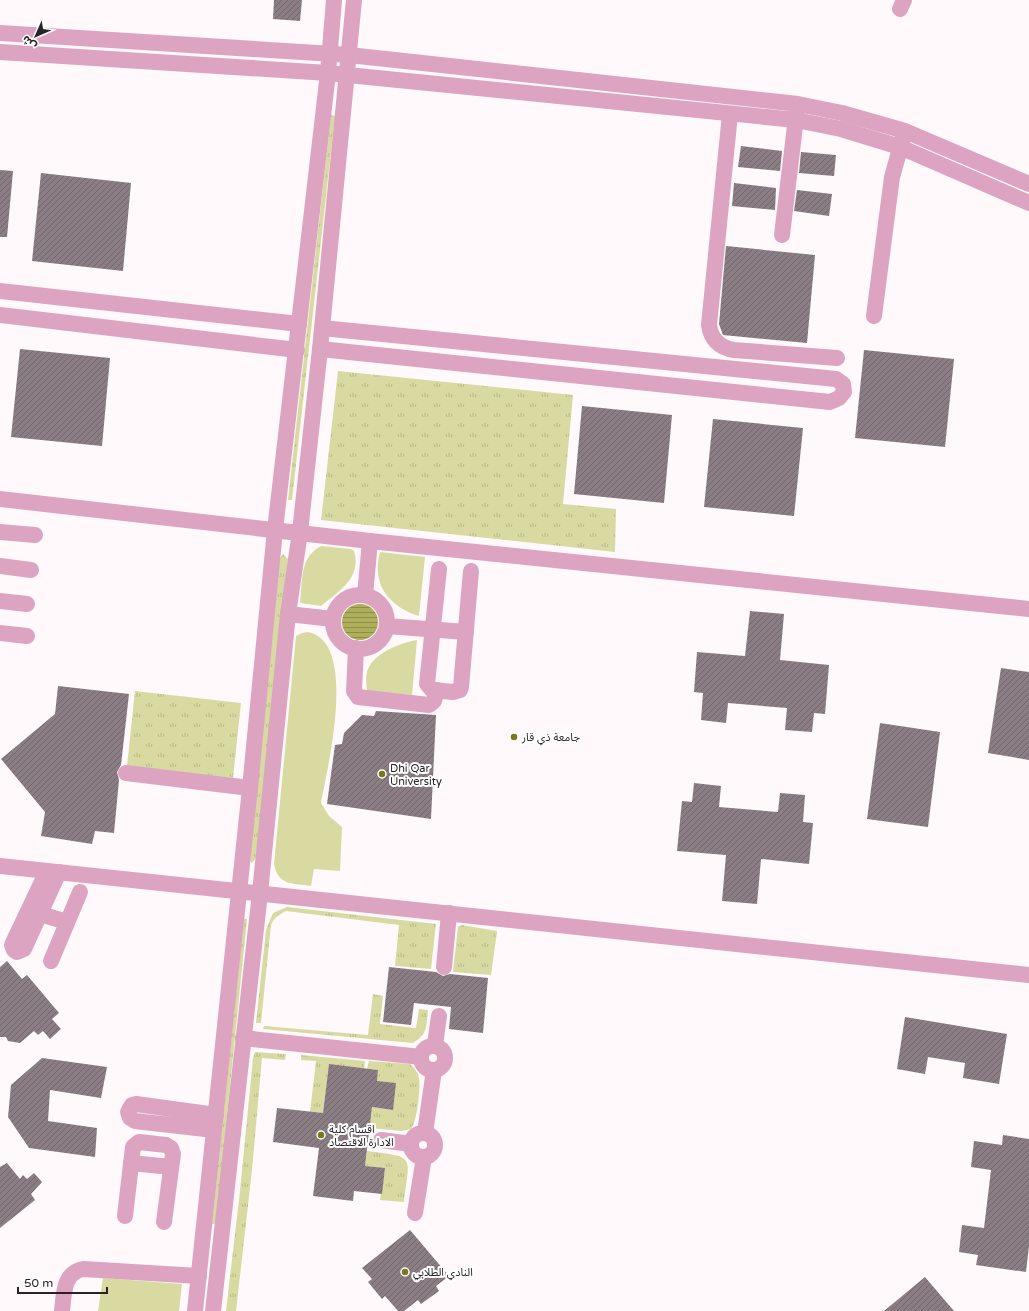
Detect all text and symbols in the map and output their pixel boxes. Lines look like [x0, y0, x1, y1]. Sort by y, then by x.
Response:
north arrow [16, 16, 56, 56]
text: ش [19, 33, 39, 53]
place label: جامعة ذي قار [521, 731, 581, 746]
marker: جامعة ذي قار [509, 732, 519, 742]
place label: Dhi Qar University [390, 762, 442, 788]
marker: Dhi Qar University [377, 769, 387, 779]
place label: اقسام كلية الادارة الاقتصاد [329, 1123, 394, 1149]
marker: اقسام كلية الادارة الاقتصاد [316, 1130, 326, 1140]
place label: النادي الطلابي [413, 1266, 473, 1281]
marker: النادي الطلابي [400, 1267, 410, 1277]
scale bar [18, 1269, 107, 1295]
text: 50 m [24, 1276, 53, 1290]

